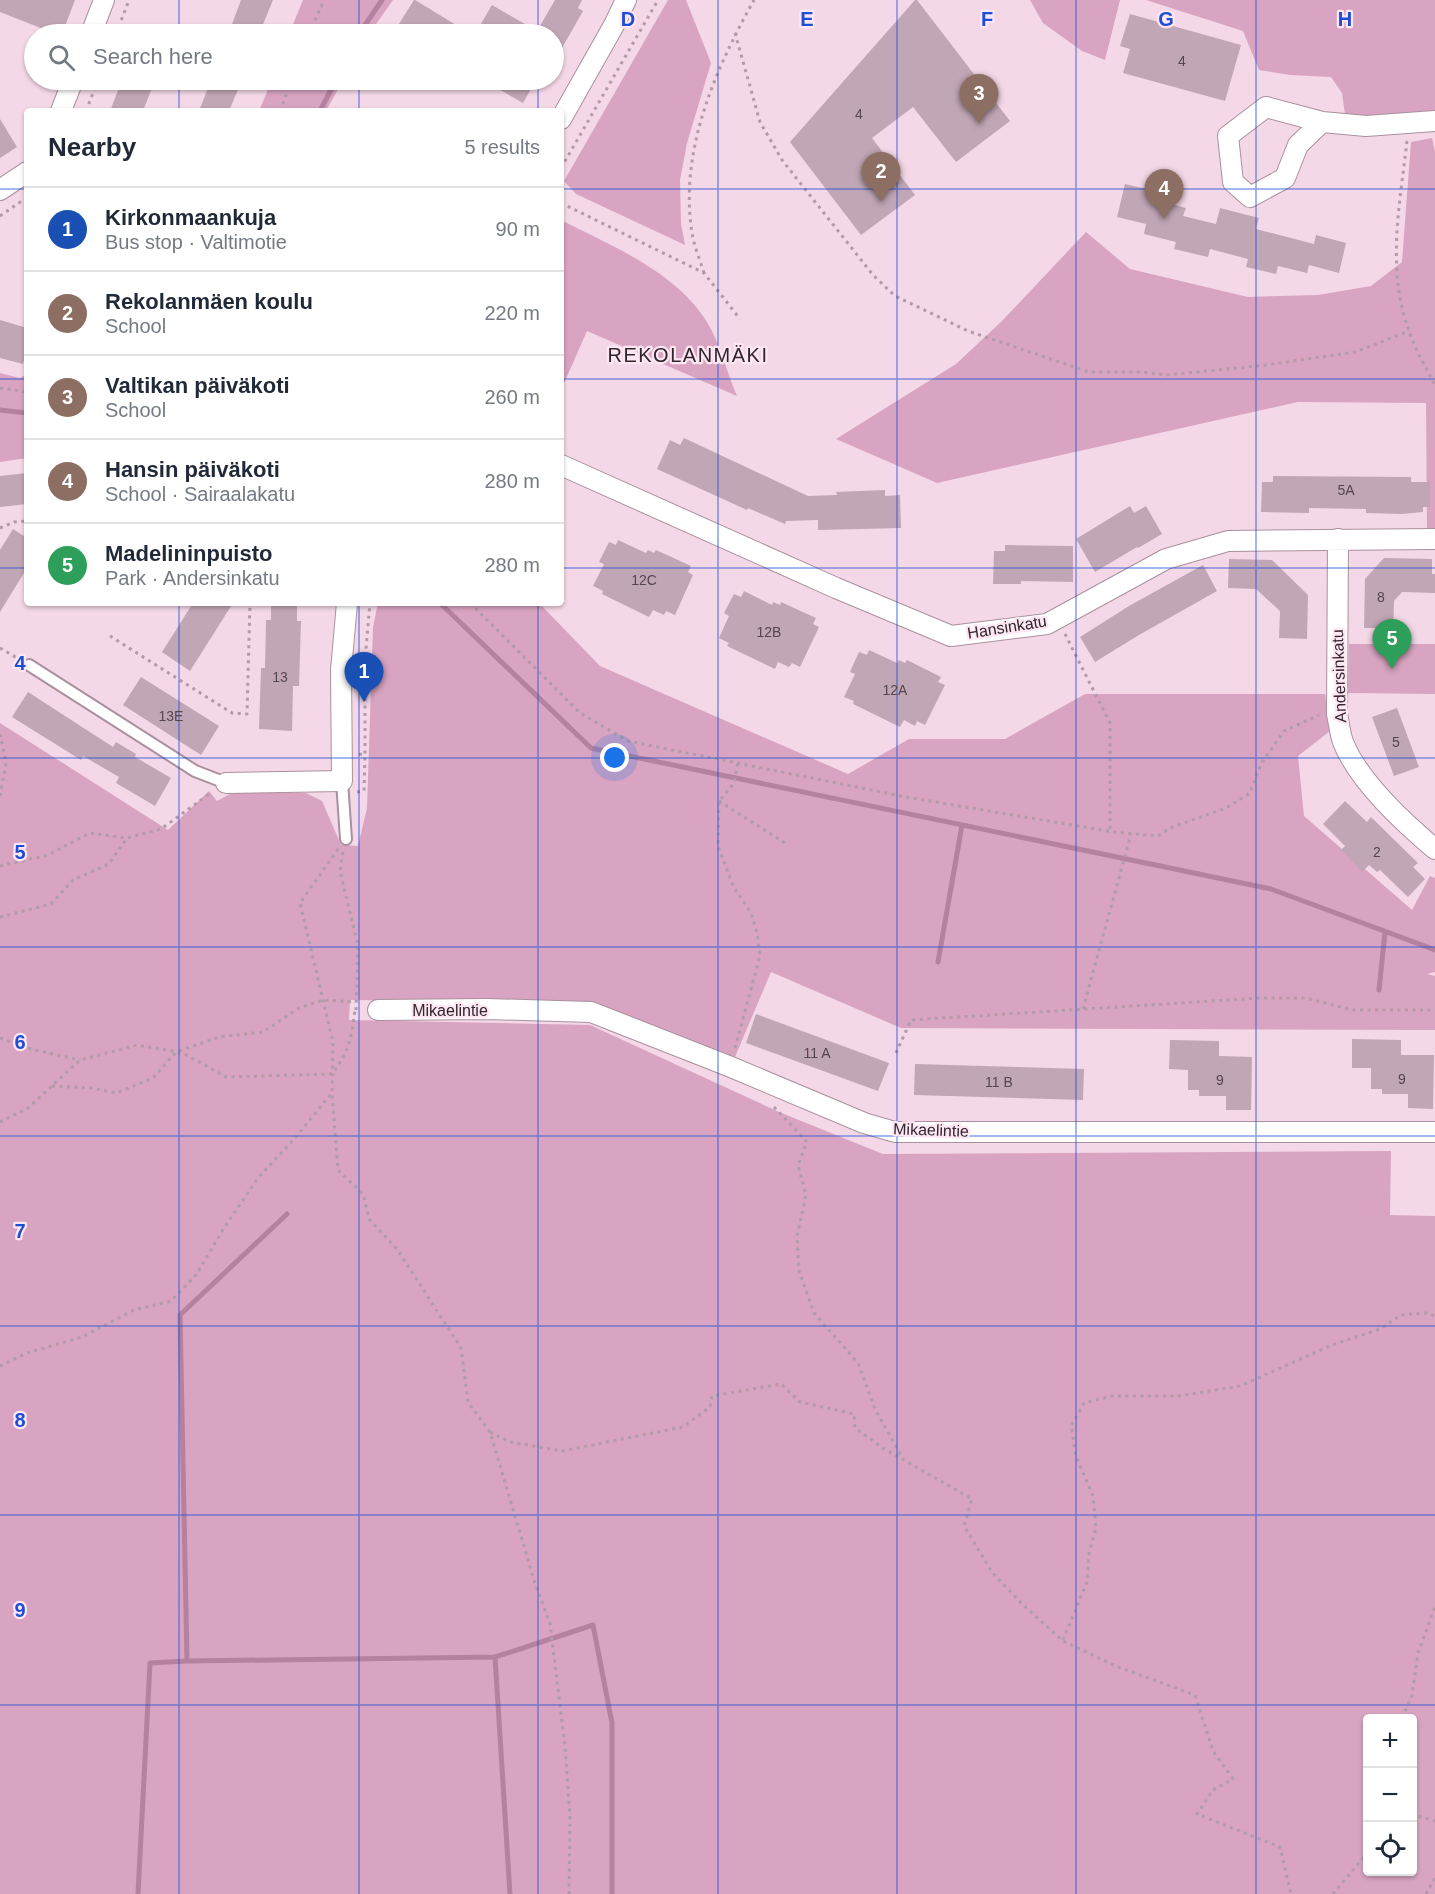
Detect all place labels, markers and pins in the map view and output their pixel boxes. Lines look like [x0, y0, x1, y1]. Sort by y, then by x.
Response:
pin: 3 [960, 74, 998, 124]
pin: 2 [862, 152, 900, 202]
pin: 4 [1144, 170, 1184, 219]
pin: 5 [1372, 620, 1412, 669]
pin: 1 [344, 652, 384, 702]

